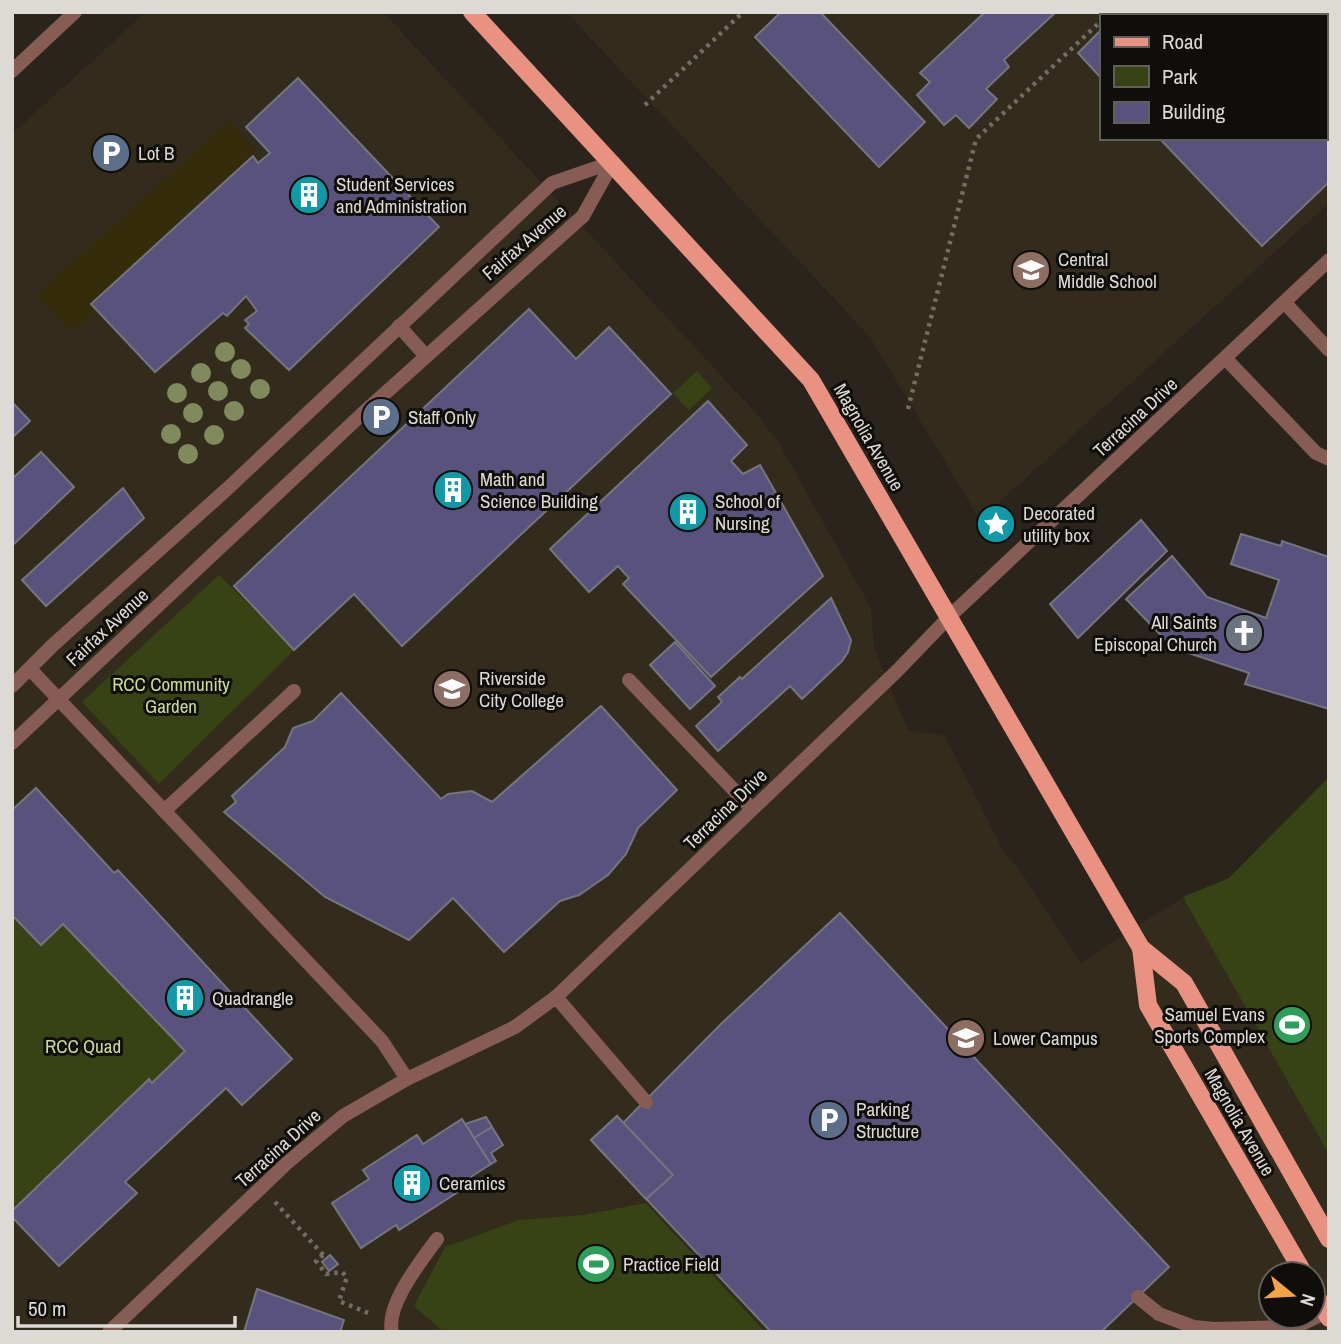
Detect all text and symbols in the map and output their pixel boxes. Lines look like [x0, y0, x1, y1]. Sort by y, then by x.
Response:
legend [1100, 14, 1327, 140]
text: Road [1162, 27, 1203, 56]
text: Park [1162, 62, 1198, 91]
text: Building [1162, 97, 1226, 126]
parking icon: Lot B [90, 132, 132, 174]
place label: Lot B [138, 140, 174, 166]
place label: Student Services and Administration [336, 171, 467, 219]
building icon: Student Services and Administration [288, 174, 330, 216]
street label: Fairfax Avenue [476, 198, 572, 286]
place label: Central Middle School [1058, 246, 1157, 294]
school or university icon: Central Middle School [1010, 249, 1052, 291]
street label: Terracina Drive [1087, 371, 1183, 463]
street label: Magnolia Avenue [828, 378, 910, 496]
parking icon: Staff Only [360, 396, 402, 438]
place label: Staff Only [408, 404, 476, 430]
place label: Math and Science Building [480, 466, 598, 514]
building icon: Math and Science Building [432, 469, 474, 511]
place label: School of Nursing [715, 488, 781, 536]
building icon: School of Nursing [667, 491, 709, 533]
place label: Decorated utility box [1023, 500, 1095, 548]
place icon: Decorated utility box [975, 503, 1017, 545]
street label: Fairfax Avenue [60, 582, 154, 672]
place label: All Saints Episcopal Church [1094, 609, 1217, 657]
church icon: All Saints Episcopal Church [1223, 612, 1265, 654]
place label: Riverside City College [479, 665, 564, 713]
school or university icon: Riverside City College [431, 668, 473, 710]
park label: RCC Community Garden [112, 671, 230, 719]
street label: Terracina Drive [678, 763, 772, 855]
building icon: Quadrangle [164, 977, 206, 1019]
place label: Quadrangle [212, 985, 293, 1011]
place label: Samuel Evans Sports Complex [1154, 1001, 1265, 1049]
sports icon: Samuel Evans Sports Complex [1271, 1004, 1313, 1046]
school or university icon: Lower Campus [945, 1017, 987, 1059]
place label: Lower Campus [993, 1025, 1098, 1051]
park label: RCC Quad [45, 1033, 121, 1059]
street label: Magnolia Avenue [1199, 1063, 1281, 1181]
place label: Parking Structure [856, 1096, 919, 1144]
parking icon: Parking Structure [808, 1099, 850, 1141]
street label: Terracina Drive [230, 1103, 326, 1193]
building icon: Ceramics [391, 1162, 433, 1204]
place label: Ceramics [439, 1170, 506, 1196]
sports icon: Practice Field [575, 1243, 617, 1285]
place label: Practice Field [623, 1251, 719, 1277]
north arrow [1257, 1260, 1327, 1330]
scale bar [18, 1284, 234, 1328]
text: N [1294, 1291, 1322, 1310]
text: 50 m [28, 1294, 66, 1323]

